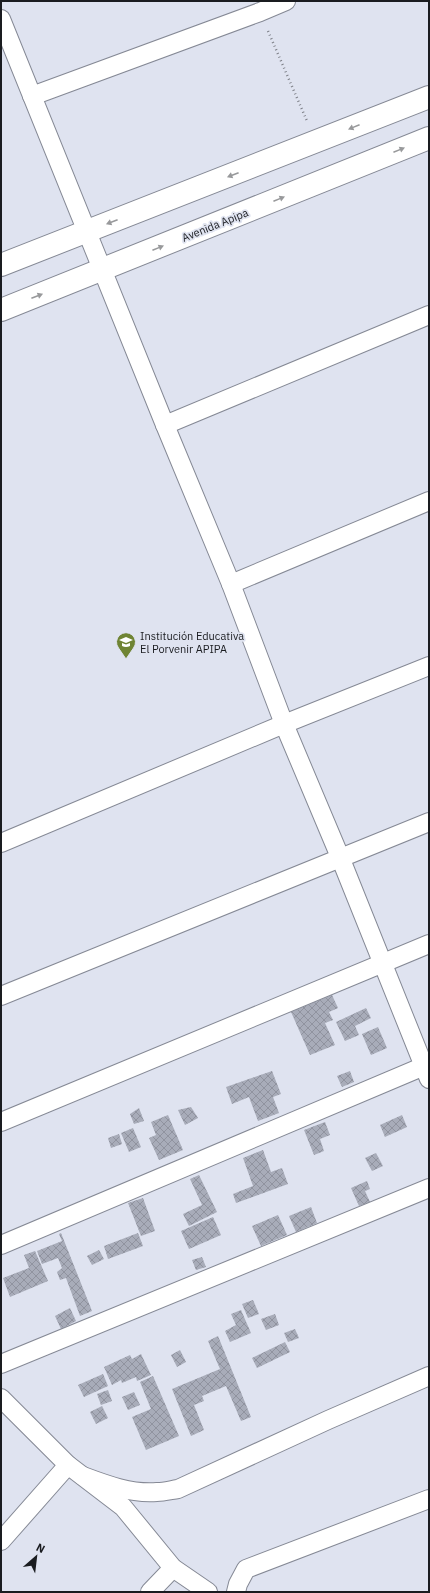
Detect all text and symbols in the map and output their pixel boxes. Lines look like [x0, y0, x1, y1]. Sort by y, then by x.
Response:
one-way arrow [347, 124, 359, 130]
one-way arrow [394, 147, 406, 153]
one-way arrow [226, 172, 238, 178]
one-way arrow [273, 196, 284, 202]
street label: Avenida Apipa [180, 205, 250, 245]
one-way arrow [105, 219, 117, 225]
one-way arrow [153, 244, 165, 250]
one-way arrow [32, 292, 44, 298]
place label: Institución Educativa El Porvenir APIPA [140, 629, 244, 656]
school or university icon: Institución Educativa El Porvenir APIPA [115, 631, 137, 659]
north arrow [16, 1537, 56, 1577]
text: N [34, 1540, 48, 1556]

